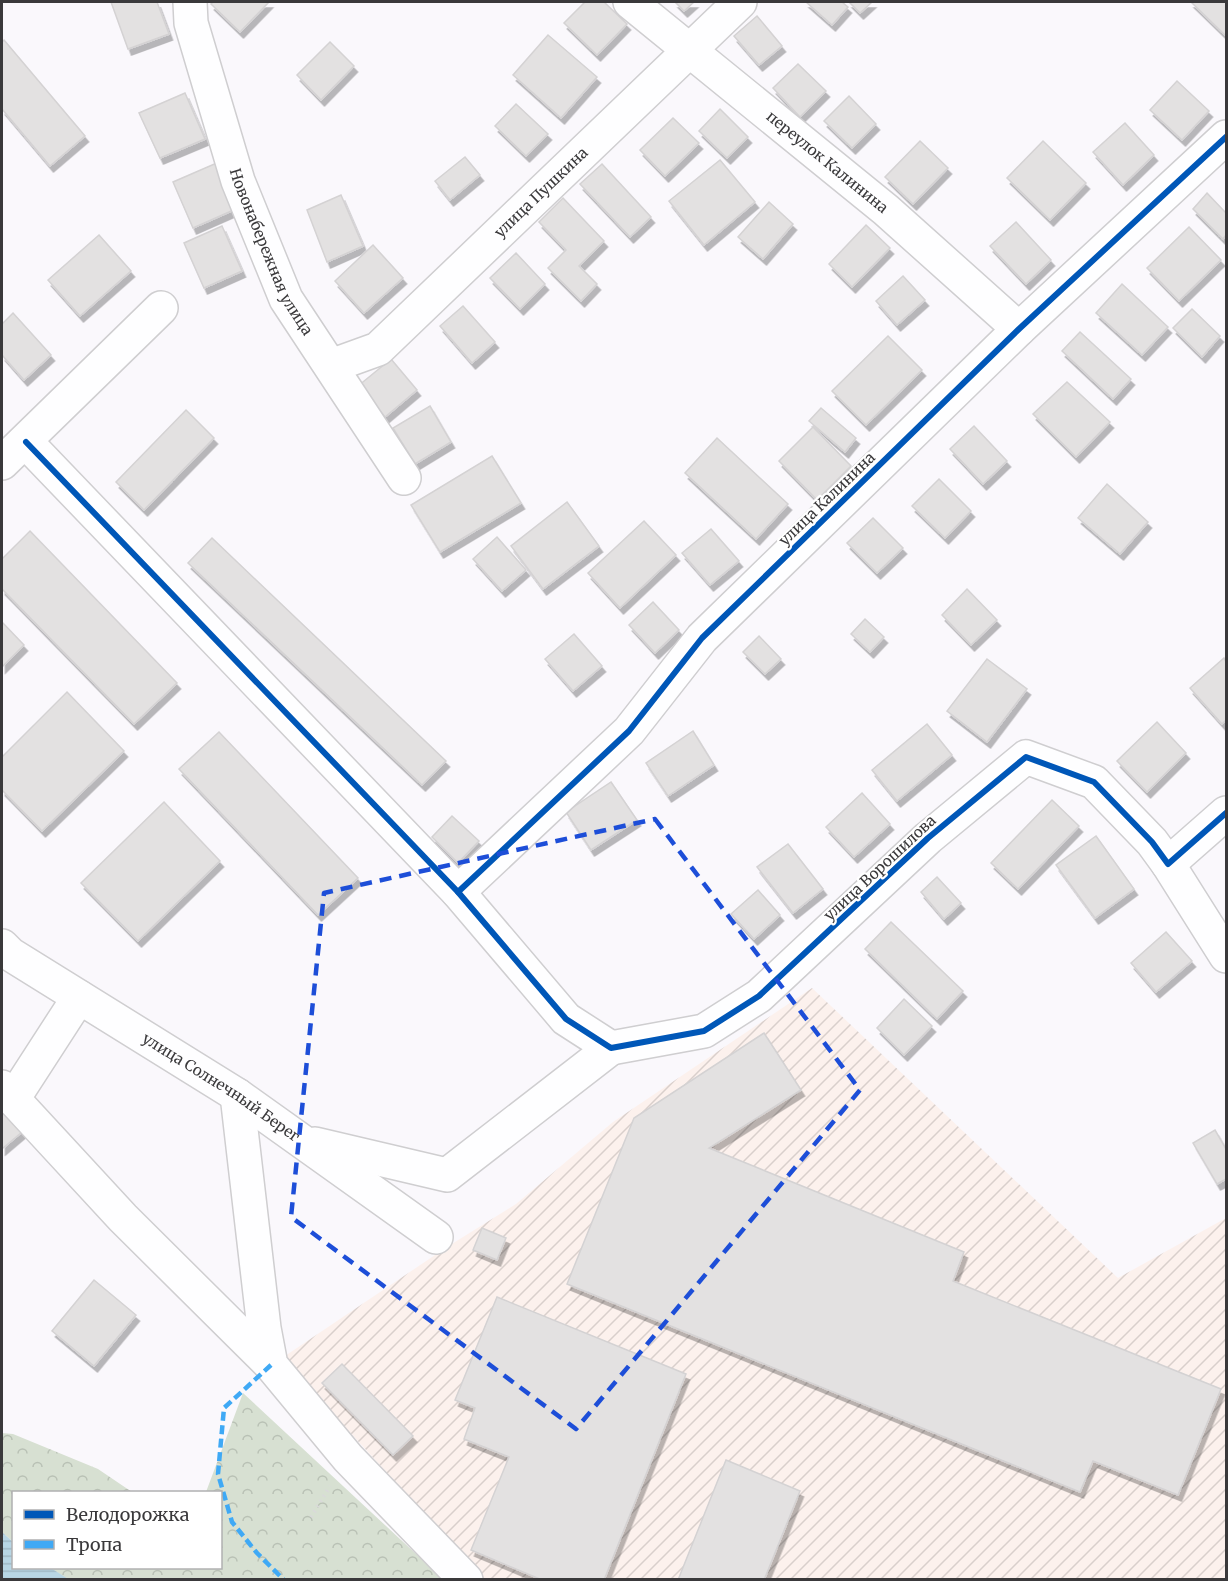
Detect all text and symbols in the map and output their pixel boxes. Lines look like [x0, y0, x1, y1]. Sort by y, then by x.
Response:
street label: переулок Калинина [763, 107, 892, 217]
street label: улица Пушкина [490, 143, 592, 241]
street label: Новонабережная улица [226, 166, 317, 339]
street label: улица Калинина [774, 448, 879, 549]
street label: улица Ворошилова [820, 811, 940, 925]
street label: улица Солнечный Берег [139, 1028, 304, 1146]
legend [12, 1491, 222, 1569]
text: Велодорожка [66, 1503, 190, 1526]
text: Тропа [66, 1533, 122, 1556]

